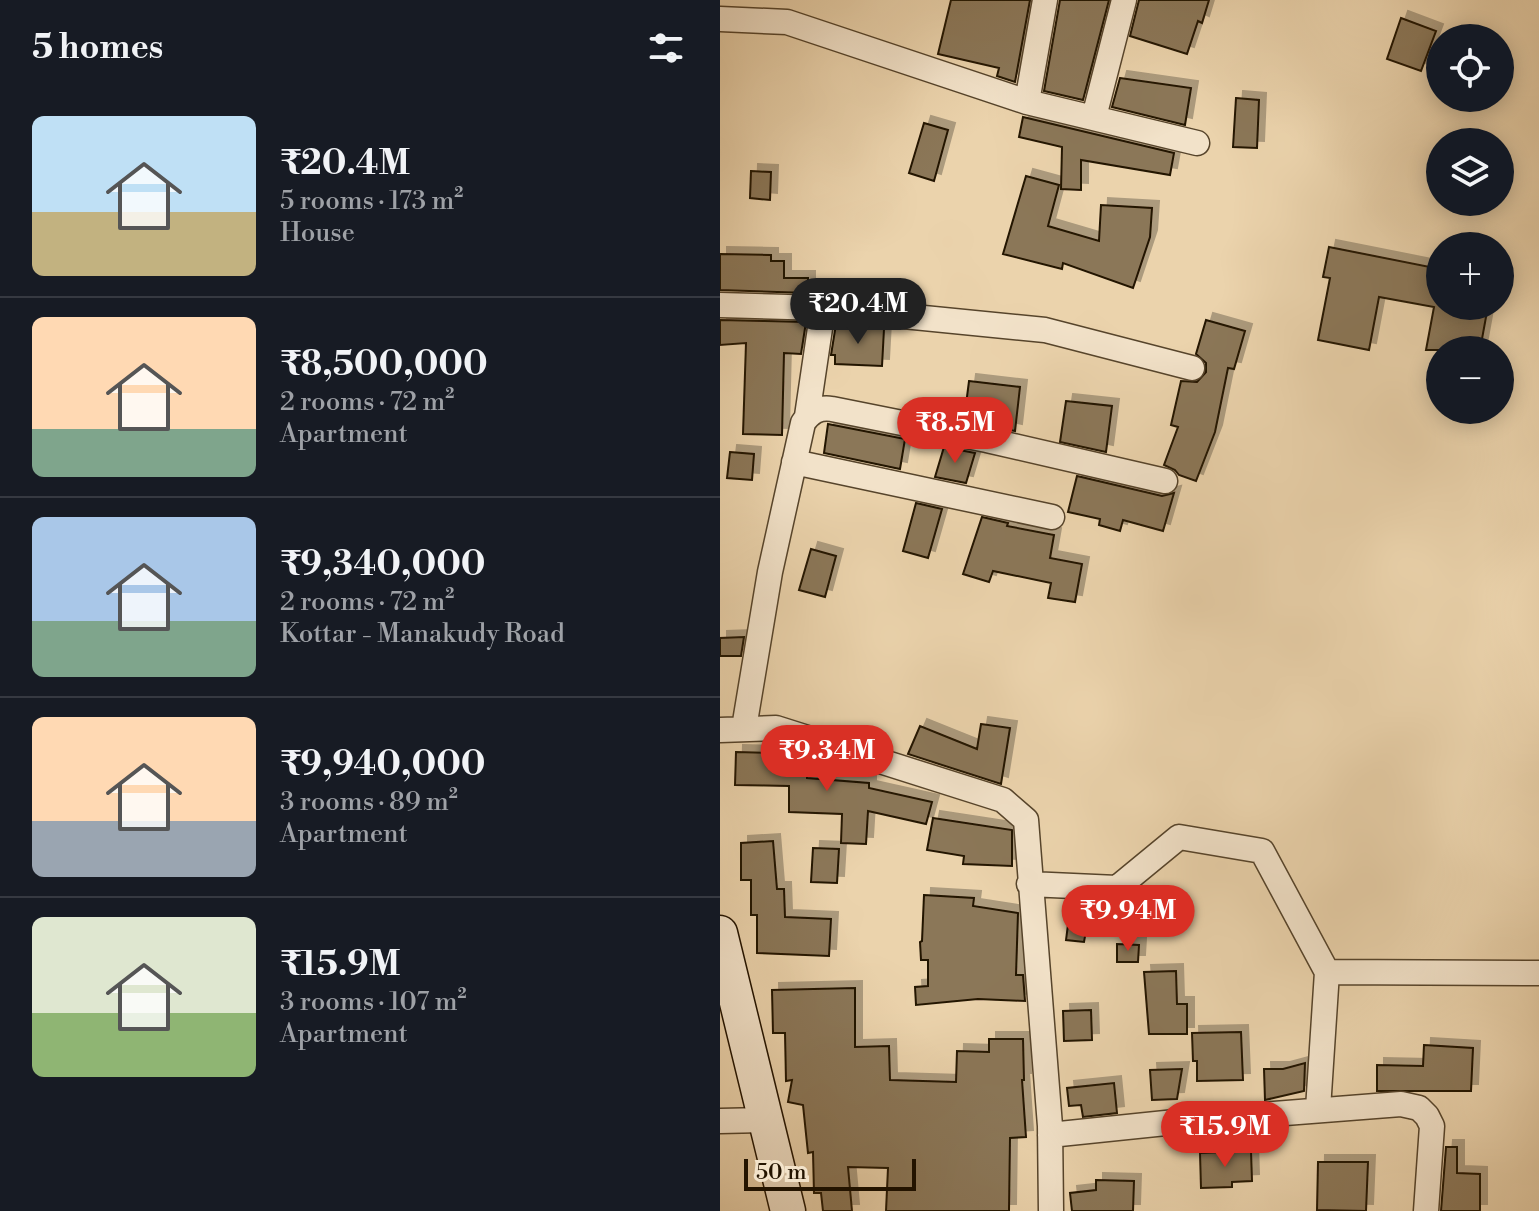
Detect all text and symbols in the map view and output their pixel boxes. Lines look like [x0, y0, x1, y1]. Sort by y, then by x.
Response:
map controls [1426, 24, 1514, 424]
button: locate [1426, 24, 1514, 112]
icon: filters [644, 26, 688, 70]
text: 5 homes [32, 27, 163, 69]
button: layers [1426, 128, 1514, 216]
text: ₹20.4M [280, 143, 410, 185]
icon: home [96, 148, 192, 244]
text: 5 rooms · 173 m² [280, 185, 463, 217]
text: House [280, 217, 355, 249]
button: + [1426, 232, 1514, 320]
pin: ₹20.4M [793, 278, 923, 346]
text: ₹20.4M [808, 288, 908, 320]
button: − [1426, 336, 1514, 424]
text: ₹8,500,000 [280, 344, 488, 386]
icon: home [96, 349, 192, 445]
text: 2 rooms · 72 m² [280, 386, 454, 418]
pin: ₹8.5M [899, 397, 1011, 465]
text: ₹8.5M [915, 407, 995, 439]
text: Apartment [280, 418, 408, 450]
text: ₹9,340,000 [280, 544, 486, 586]
icon: home [96, 549, 192, 645]
text: 2 rooms · 72 m² [280, 586, 454, 618]
text: Kottar - Manakudy Road [280, 618, 565, 650]
pin: ₹9.34M [762, 725, 892, 793]
text: ₹9.34M [779, 735, 875, 767]
text: ₹9,940,000 [280, 744, 486, 786]
icon: home [96, 749, 192, 845]
text: 3 rooms · 89 m² [280, 786, 458, 818]
text: Apartment [280, 818, 408, 850]
pin: ₹9.94M [1063, 885, 1193, 953]
text: ₹9.94M [1080, 895, 1176, 927]
text: ₹15.9M [280, 944, 400, 986]
icon: home [96, 949, 192, 1045]
text: 3 rooms · 107 m² [280, 986, 467, 1018]
text: Apartment [280, 1018, 408, 1050]
pin: ₹15.9M [1160, 1101, 1290, 1169]
text: ₹15.9M [1179, 1111, 1271, 1143]
scale bar [744, 1155, 916, 1191]
text: 50 m [756, 1159, 807, 1186]

